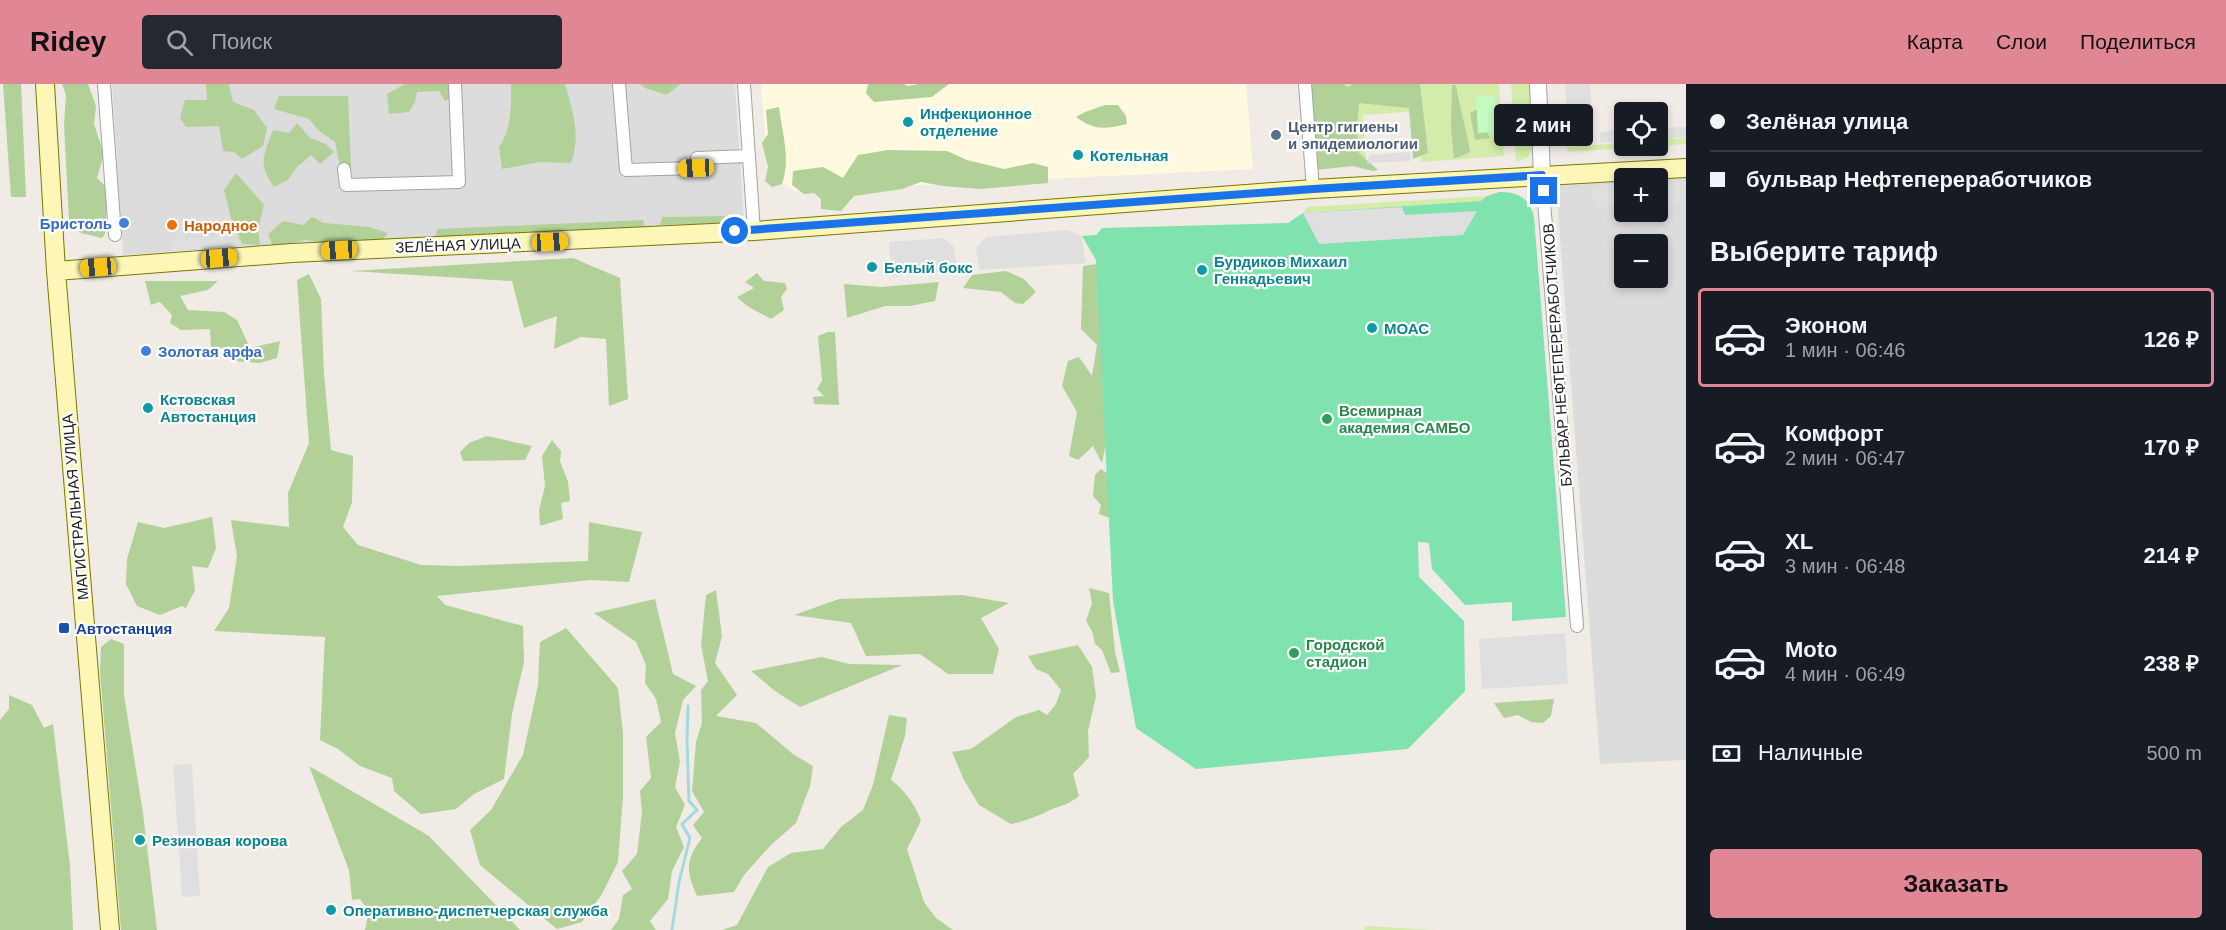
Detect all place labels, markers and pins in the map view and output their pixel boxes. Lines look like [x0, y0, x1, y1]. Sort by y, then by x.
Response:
place label: Инфекционное отделение [920, 105, 1032, 139]
marker: Инфекционное отделение [901, 115, 915, 129]
place label: Центр гигиены и эпидемиологии [1288, 118, 1418, 152]
marker: Центр гигиены и эпидемиологии [1269, 128, 1283, 142]
place label: Котельная [1090, 147, 1169, 164]
marker: Котельная [1071, 148, 1085, 162]
place label: Бристоль [40, 215, 112, 232]
marker: Бристоль [117, 216, 131, 230]
place label: Народное [184, 217, 257, 234]
marker: Народное [165, 218, 179, 232]
place label: Бурдиков Михаил Геннадьевич [1214, 253, 1347, 287]
place label: Белый бокс [884, 259, 973, 276]
marker: Белый бокс [865, 260, 879, 274]
marker: Бурдиков Михаил Геннадьевич [1195, 263, 1209, 277]
place label: МОАС [1384, 320, 1429, 337]
marker: МОАС [1365, 321, 1379, 335]
place label: Золотая арфа [158, 343, 263, 360]
marker: Золотая арфа [139, 344, 153, 358]
place label: Кстовская Автостанция [160, 391, 256, 425]
marker: Кстовская Автостанция [141, 401, 155, 415]
place label: Всемирная академия САМБО [1339, 402, 1471, 436]
marker: Всемирная академия САМБО [1320, 412, 1334, 426]
place label: Автостанция [76, 620, 172, 637]
marker: Автостанция [57, 621, 71, 635]
place label: Городской стадион [1306, 636, 1384, 670]
marker: Городской стадион [1287, 646, 1301, 660]
place label: Резиновая корова [152, 832, 288, 849]
marker: Резиновая корова [133, 833, 147, 847]
place label: Оперативно-диспетчерская служба [343, 902, 609, 919]
marker: Оперативно-диспетчерская служба [324, 903, 338, 917]

